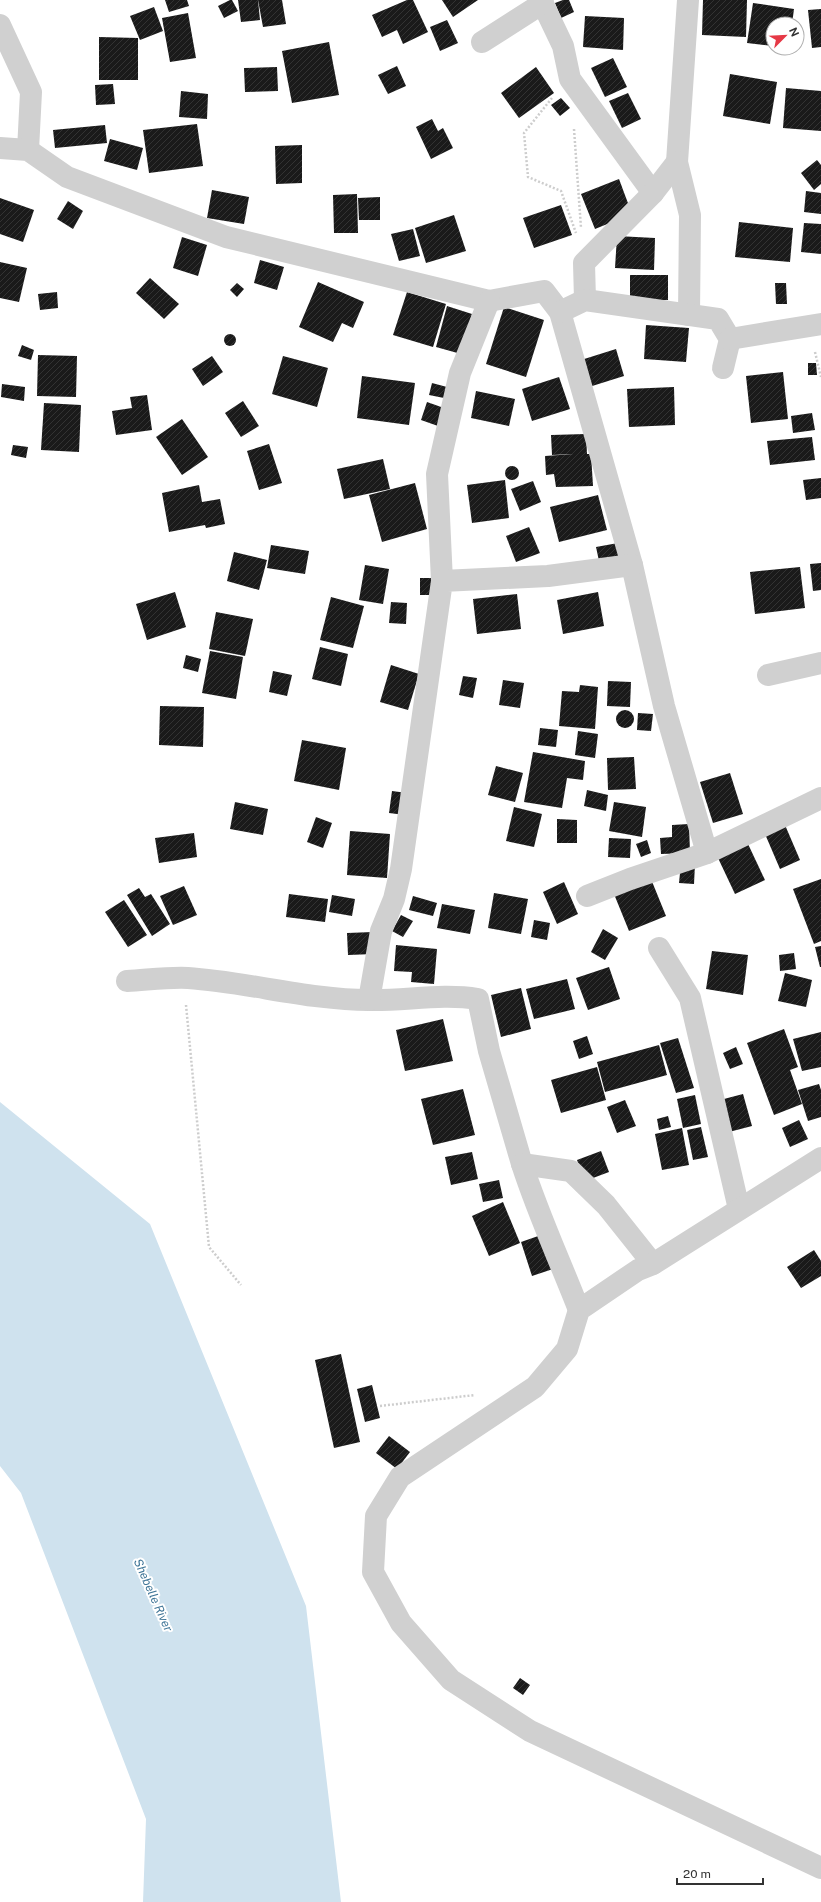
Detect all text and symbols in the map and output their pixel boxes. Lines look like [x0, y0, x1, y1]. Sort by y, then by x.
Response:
north arrow [765, 16, 805, 56]
text: N [787, 26, 801, 38]
water label: Shebelle River [131, 1556, 175, 1634]
scale bar [677, 1860, 763, 1886]
text: 20 m [683, 1867, 711, 1881]

